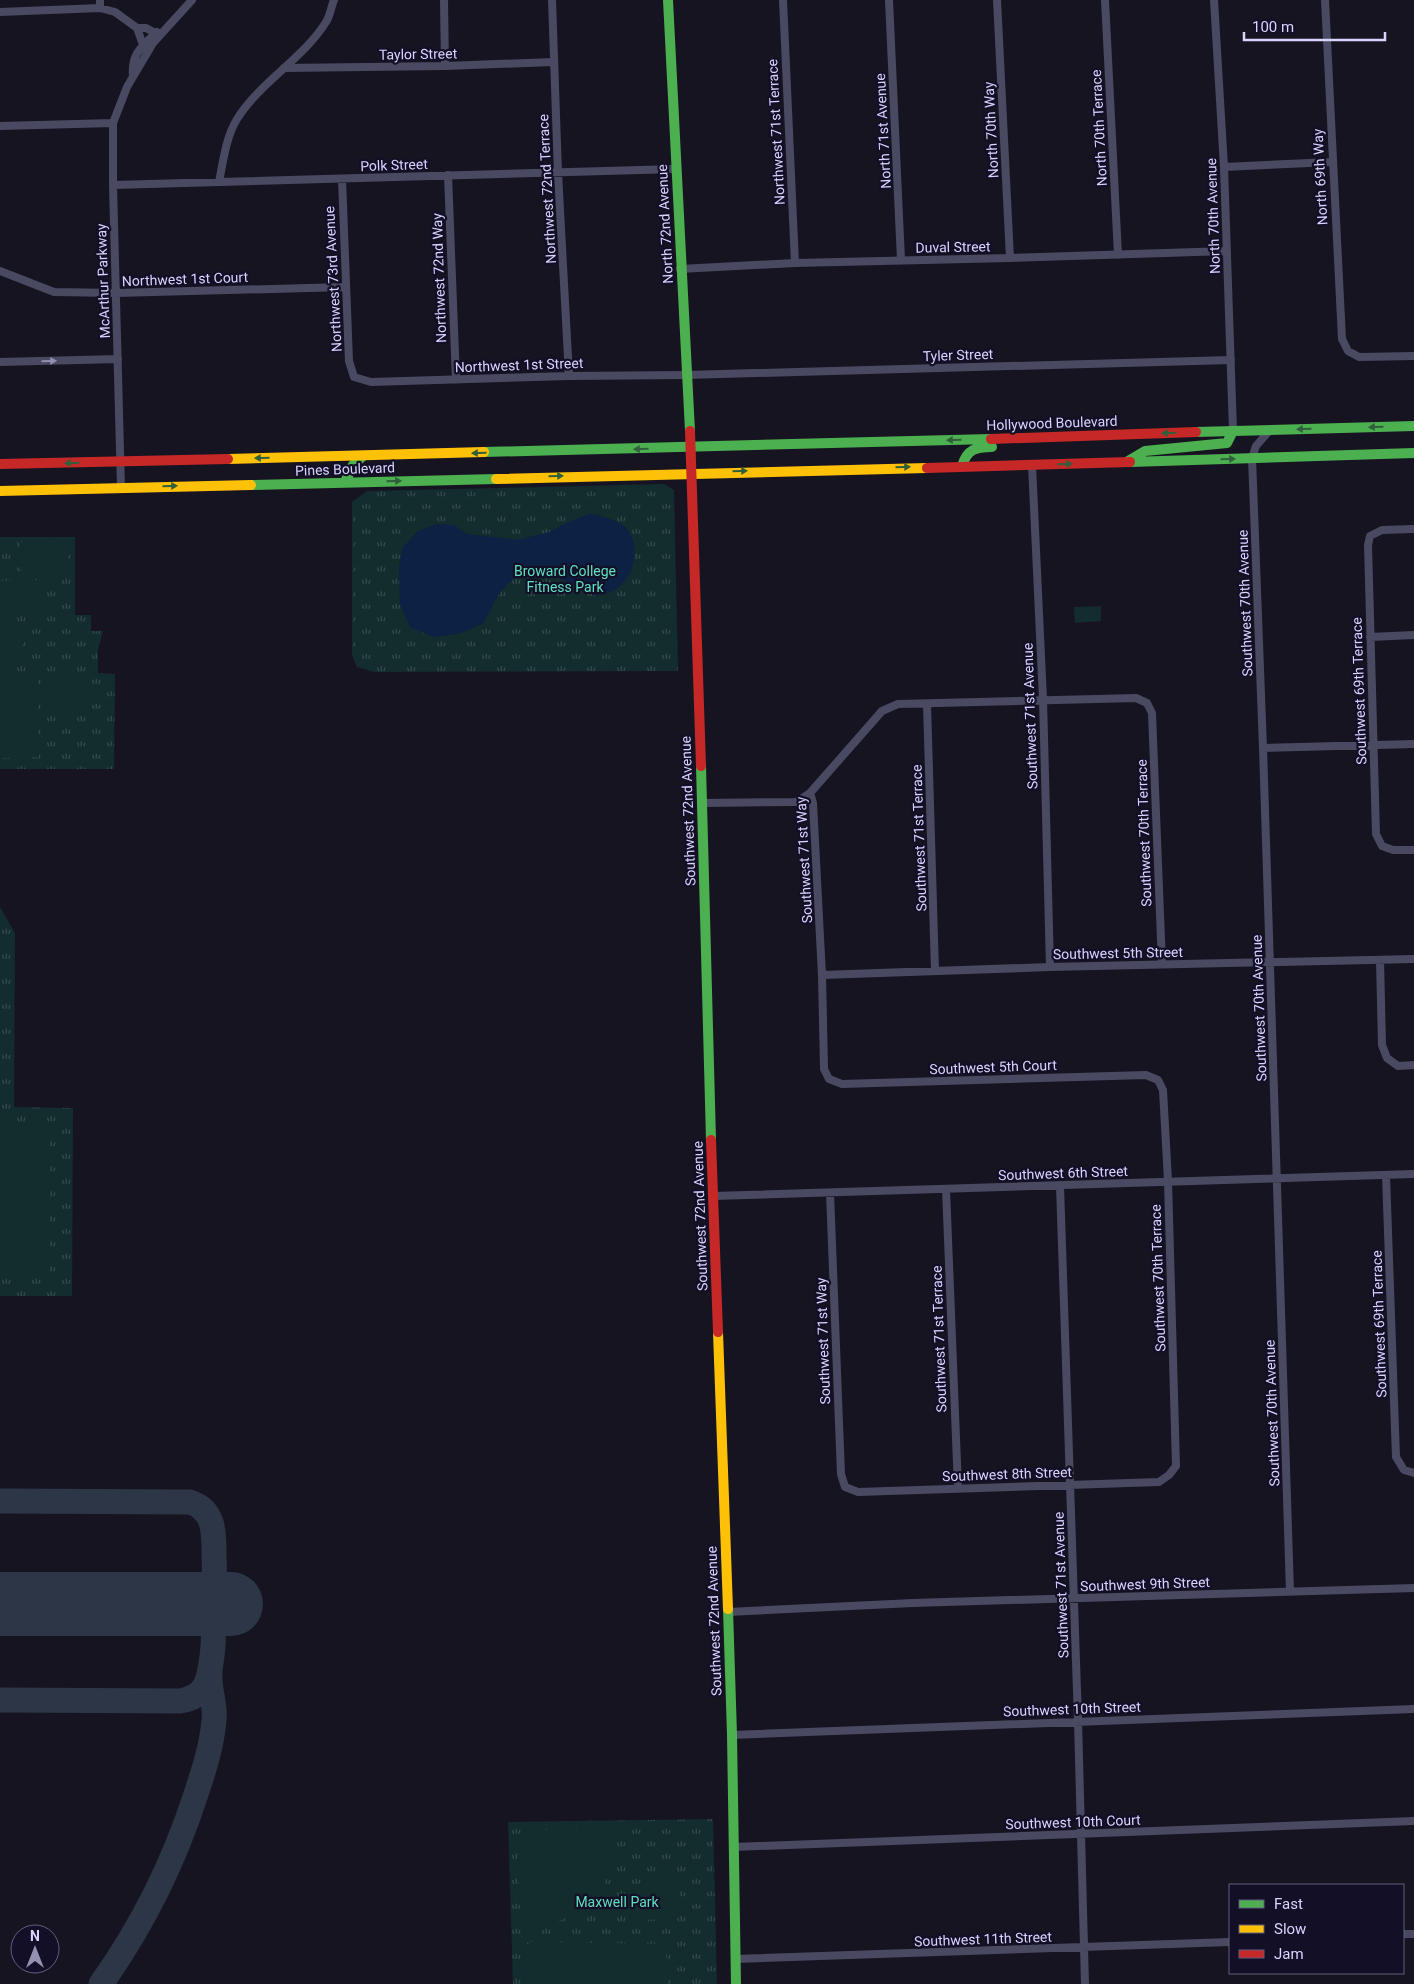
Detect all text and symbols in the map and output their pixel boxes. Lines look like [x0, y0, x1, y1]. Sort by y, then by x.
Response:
scale bar [1244, 10, 1385, 42]
text: 100 m [1252, 18, 1294, 36]
street label: Taylor Street [379, 45, 458, 63]
street label: Northwest 71st Terrace [764, 59, 788, 205]
street label: North 70th Terrace [1088, 69, 1110, 187]
street label: North 71st Avenue [872, 73, 894, 189]
street label: North 70th Way [980, 81, 1002, 179]
street label: Northwest 72nd Terrace [535, 114, 559, 264]
street label: North 69th Way [1309, 128, 1331, 226]
street label: Polk Street [360, 156, 428, 174]
street label: North 70th Avenue [1203, 158, 1223, 274]
street label: North 72nd Avenue [654, 164, 676, 284]
street label: Northwest 73rd Avenue [321, 206, 345, 352]
street label: Northwest 72nd Way [429, 213, 449, 343]
street label: McArthur Parkway [93, 223, 113, 339]
street label: Duval Street [915, 238, 991, 256]
street label: Northwest 1st Court [122, 269, 249, 289]
street label: Tyler Street [923, 346, 994, 364]
street label: Northwest 1st Street [454, 355, 584, 375]
one-way arrow [41, 357, 57, 365]
street label: Hollywood Boulevard [986, 413, 1118, 433]
one-way arrow [1368, 423, 1384, 431]
one-way arrow [1296, 425, 1312, 433]
one-way arrow [1161, 429, 1177, 437]
one-way arrow [946, 436, 962, 444]
one-way arrow [633, 445, 649, 453]
one-way arrow [471, 449, 487, 457]
one-way arrow [254, 454, 270, 462]
one-way arrow [1220, 455, 1236, 463]
one-way arrow [64, 459, 80, 467]
street label: Pines Boulevard [295, 459, 395, 479]
one-way arrow [1057, 459, 1073, 467]
one-way arrow [895, 463, 911, 471]
one-way arrow [733, 467, 749, 475]
one-way arrow [549, 472, 565, 480]
one-way arrow [386, 477, 402, 485]
one-way arrow [162, 482, 178, 490]
street label: Southwest 70th Avenue [1234, 529, 1256, 677]
park label: Broward College Fitness Park [514, 563, 616, 595]
street label: Southwest 69th Terrace [1348, 617, 1370, 765]
street label: Southwest 71st Avenue [1019, 643, 1041, 789]
street label: Southwest 72nd Avenue [677, 736, 699, 886]
street label: Southwest 70th Terrace [1133, 759, 1155, 907]
street label: Southwest 71st Terrace [908, 764, 930, 912]
street label: Southwest 71st Way [793, 796, 815, 924]
street label: Southwest 70th Avenue [1248, 934, 1270, 1082]
street label: Southwest 5th Street [1053, 944, 1184, 962]
street label: Southwest 5th Court [929, 1057, 1057, 1077]
street label: Southwest 72nd Avenue [689, 1141, 711, 1291]
street label: Southwest 6th Street [998, 1163, 1129, 1183]
street label: Southwest 70th Terrace [1147, 1204, 1169, 1352]
street label: Southwest 69th Terrace [1368, 1250, 1390, 1398]
street label: Southwest 71st Terrace [928, 1265, 950, 1413]
street label: Southwest 71st Way [813, 1277, 833, 1405]
street label: Southwest 70th Avenue [1261, 1339, 1283, 1487]
street label: Southwest 8th Street [942, 1464, 1073, 1484]
street label: Southwest 71st Avenue [1050, 1512, 1072, 1658]
street label: Southwest 72nd Avenue [703, 1546, 725, 1696]
street label: Southwest 9th Street [1080, 1574, 1211, 1594]
street label: Southwest 10th Street [1003, 1699, 1142, 1719]
street label: Southwest 10th Court [1005, 1812, 1141, 1832]
legend [1229, 1884, 1404, 1974]
park label: Maxwell Park [575, 1894, 660, 1910]
text: Fast [1274, 1895, 1303, 1913]
text: Slow [1274, 1920, 1306, 1938]
north arrow [10, 1924, 60, 1974]
text: N [30, 1928, 40, 1944]
street label: Southwest 11th Street [914, 1929, 1053, 1949]
text: Jam [1274, 1945, 1304, 1963]

